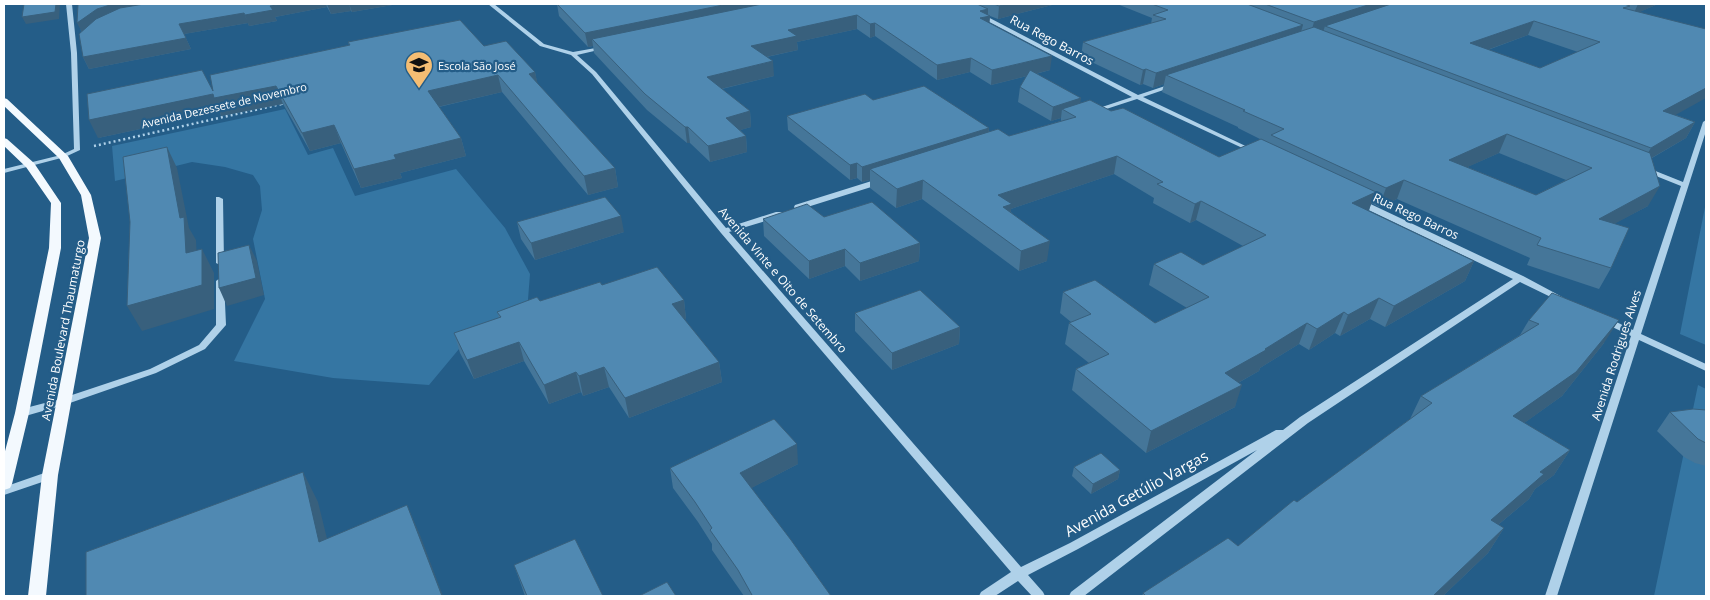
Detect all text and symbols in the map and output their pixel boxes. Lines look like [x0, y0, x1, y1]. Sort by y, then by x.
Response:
street label: Rua Rego Barros [1007, 11, 1097, 69]
school or university icon: Escola São José [404, 50, 434, 89]
place label: Escola São José [438, 58, 516, 73]
street label: Avenida Dezessete de Novembro [140, 79, 309, 131]
street label: Rua Rego Barros [1370, 189, 1462, 243]
street label: Avenida Vinte e Oito de Setembro [715, 203, 851, 357]
street label: Avenida Boulevard Thaumaturgo [37, 238, 89, 422]
street label: Avenida Rodrigues Alves [1587, 287, 1645, 422]
street label: Avenida Getúlio Vargas [1061, 445, 1211, 541]

